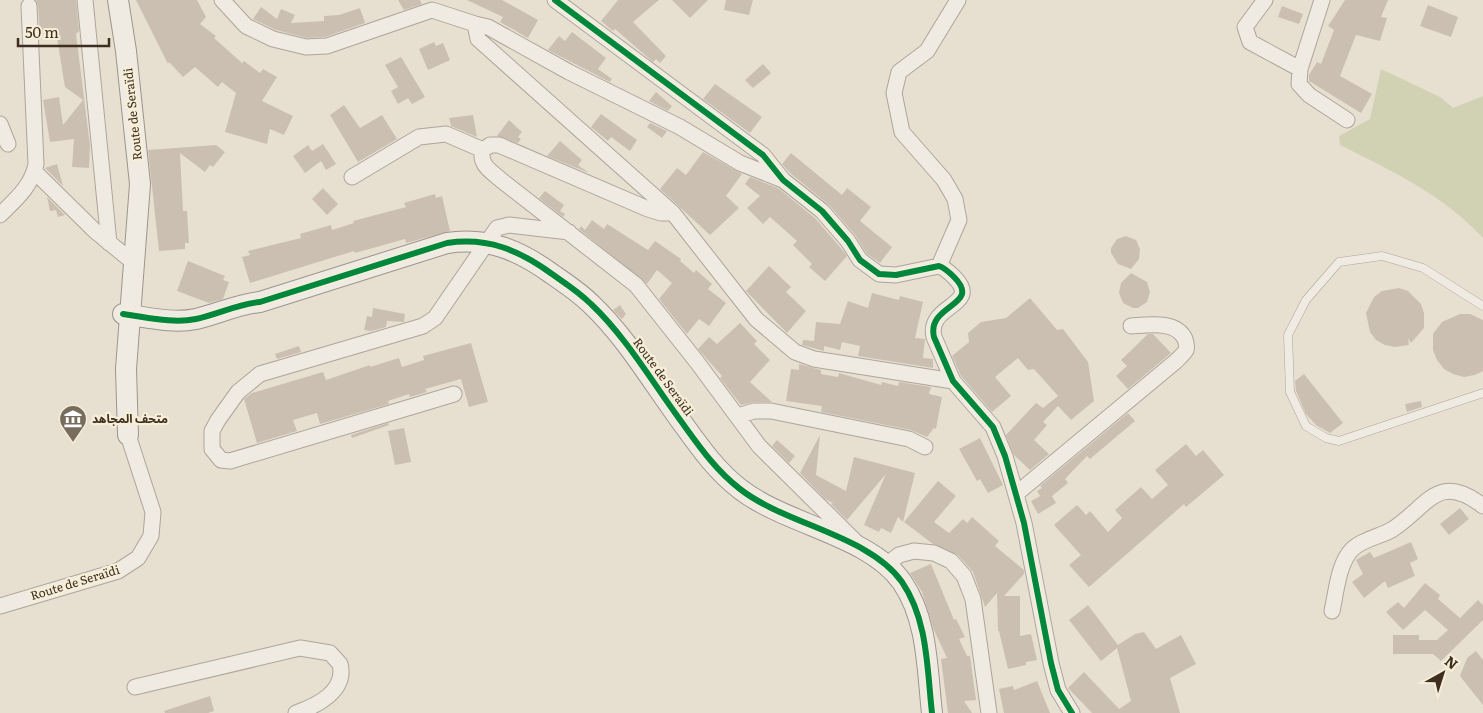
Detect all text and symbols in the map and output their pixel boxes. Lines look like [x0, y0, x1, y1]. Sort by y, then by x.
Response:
scale bar [18, 15, 109, 47]
text: 50 m [25, 20, 59, 43]
street label: Route de Seraïdi [118, 67, 146, 161]
street label: Route de Seraïdi [629, 334, 698, 419]
museum icon: متحف المجاهد [58, 404, 88, 443]
place label: متحف المجاهد [92, 409, 168, 427]
street label: Route de Seraïdi [28, 560, 122, 604]
north arrow [1418, 648, 1468, 698]
text: N [1441, 651, 1463, 674]

